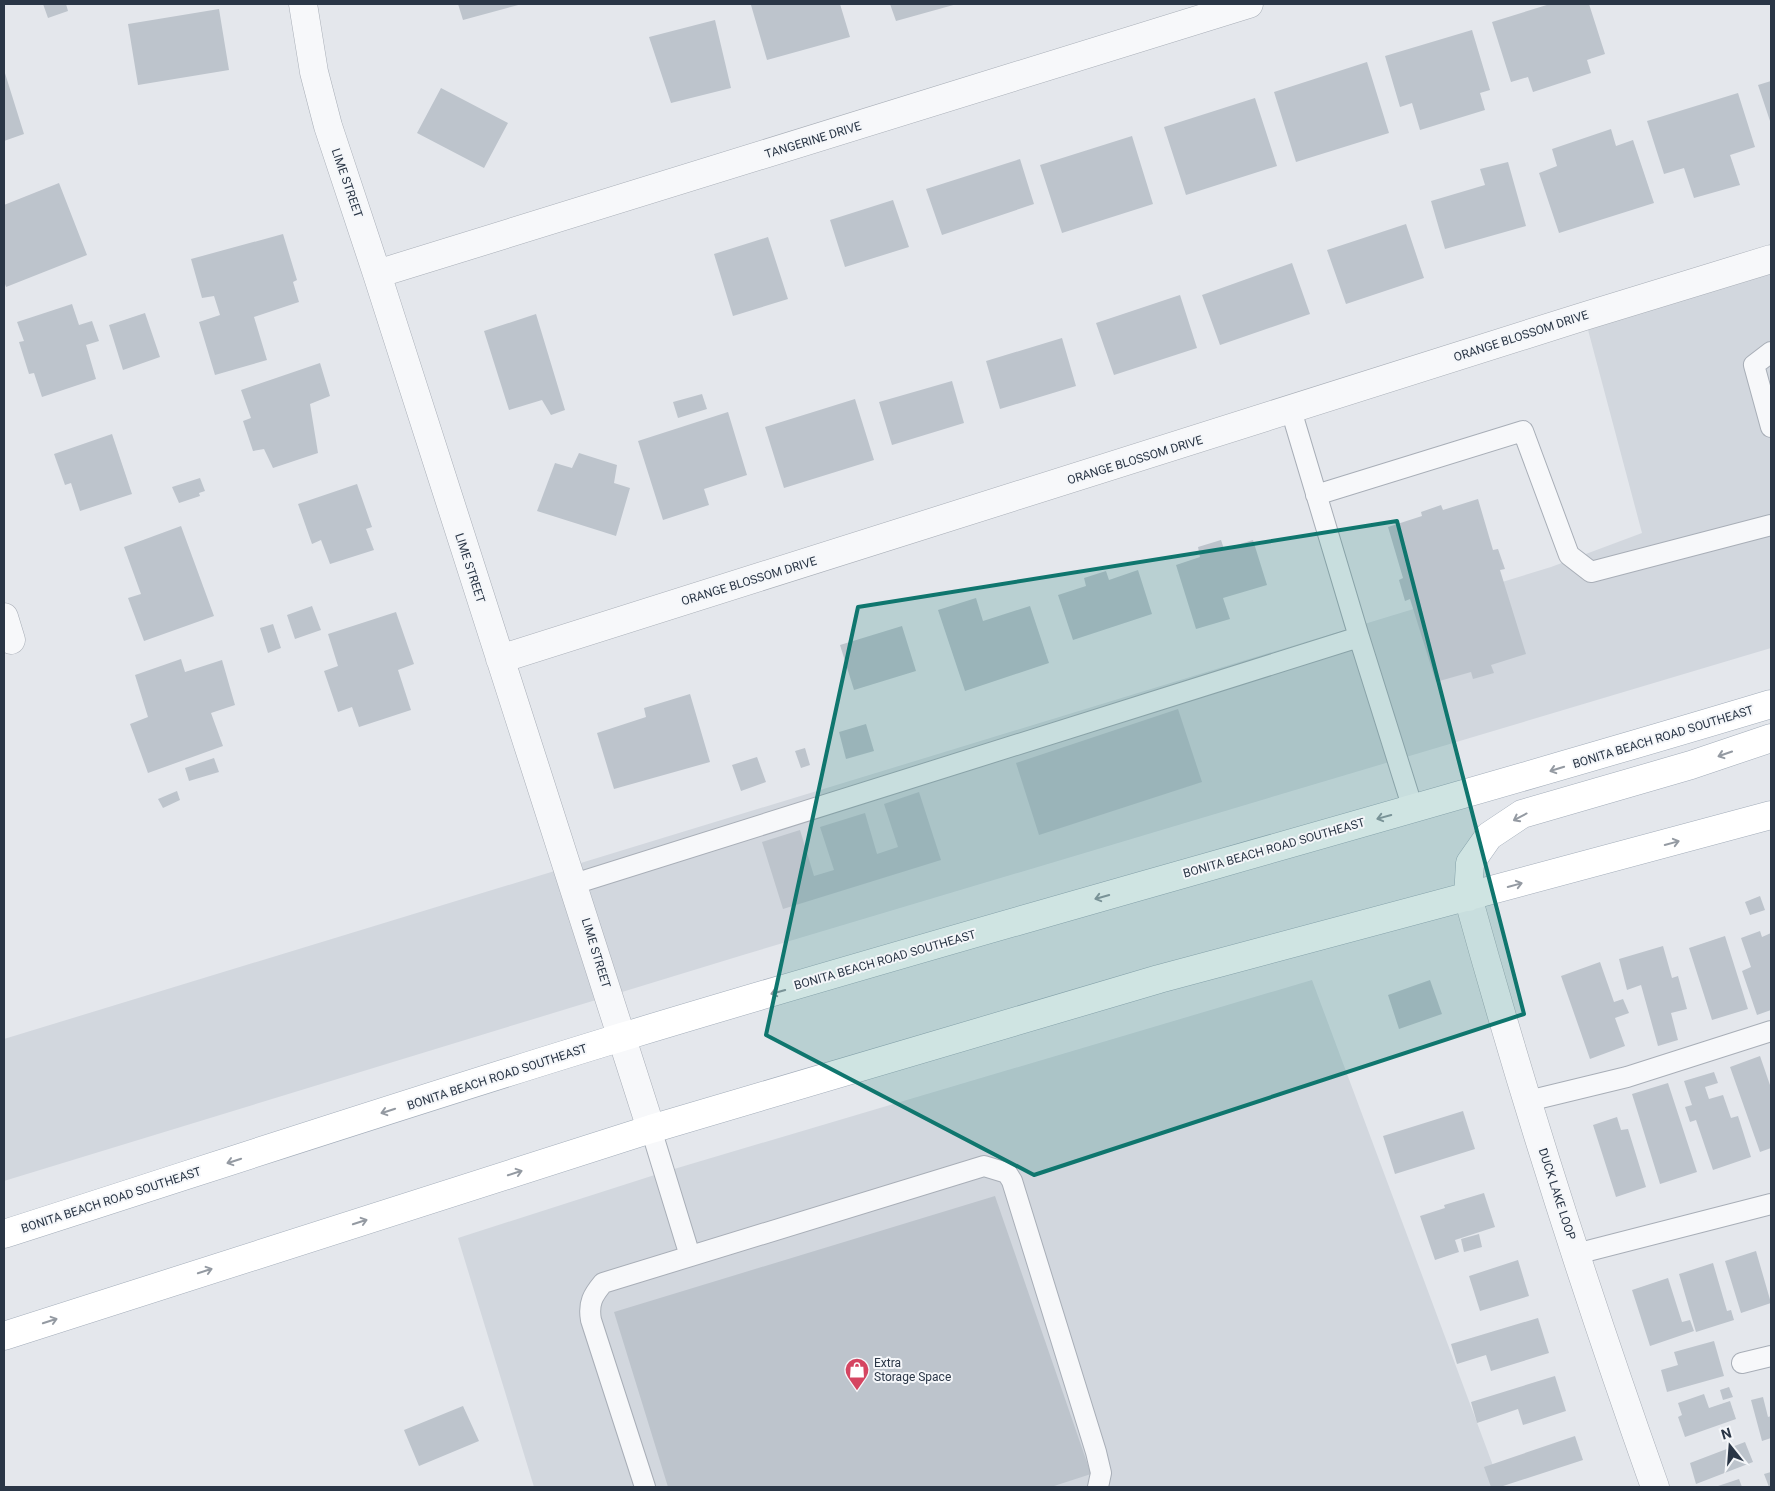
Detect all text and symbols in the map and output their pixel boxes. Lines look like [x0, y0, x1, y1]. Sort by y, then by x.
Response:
street label: TANGERINE DRIVE [763, 119, 863, 161]
street label: LIME STREET [329, 146, 365, 220]
street label: ORANGE BLOSSOM DRIVE [1452, 308, 1590, 364]
street label: ORANGE BLOSSOM DRIVE [1066, 433, 1205, 487]
street label: LIME STREET [452, 531, 488, 605]
street label: ORANGE BLOSSOM DRIVE [680, 554, 819, 608]
street label: BONITA BEACH ROAD SOUTHEAST [1571, 703, 1755, 771]
one-way arrow [1718, 750, 1733, 759]
one-way arrow [1549, 764, 1565, 774]
one-way arrow [1513, 812, 1527, 822]
one-way arrow [1376, 813, 1392, 822]
street label: BONITA BEACH ROAD SOUTHEAST [1182, 815, 1366, 881]
one-way arrow [1663, 838, 1679, 847]
one-way arrow [1506, 880, 1522, 889]
one-way arrow [1094, 892, 1110, 902]
street label: LIME STREET [579, 916, 613, 990]
street label: BONITA BEACH ROAD SOUTHEAST [793, 927, 977, 993]
one-way arrow [770, 987, 786, 997]
street label: BONITA BEACH ROAD SOUTHEAST [405, 1041, 589, 1113]
one-way arrow [381, 1107, 397, 1117]
street label: DUCK LAKE LOOP [1536, 1146, 1579, 1242]
one-way arrow [226, 1156, 242, 1166]
street label: BONITA BEACH ROAD SOUTHEAST [19, 1164, 203, 1236]
one-way arrow [506, 1167, 522, 1177]
one-way arrow [352, 1217, 367, 1226]
one-way arrow [197, 1266, 213, 1276]
one-way arrow [42, 1315, 58, 1325]
place label: Extra Storage Space [874, 1356, 951, 1384]
shop icon: Extra Storage Space [844, 1357, 870, 1391]
north arrow [1705, 1421, 1755, 1471]
text: N [1719, 1424, 1733, 1443]

